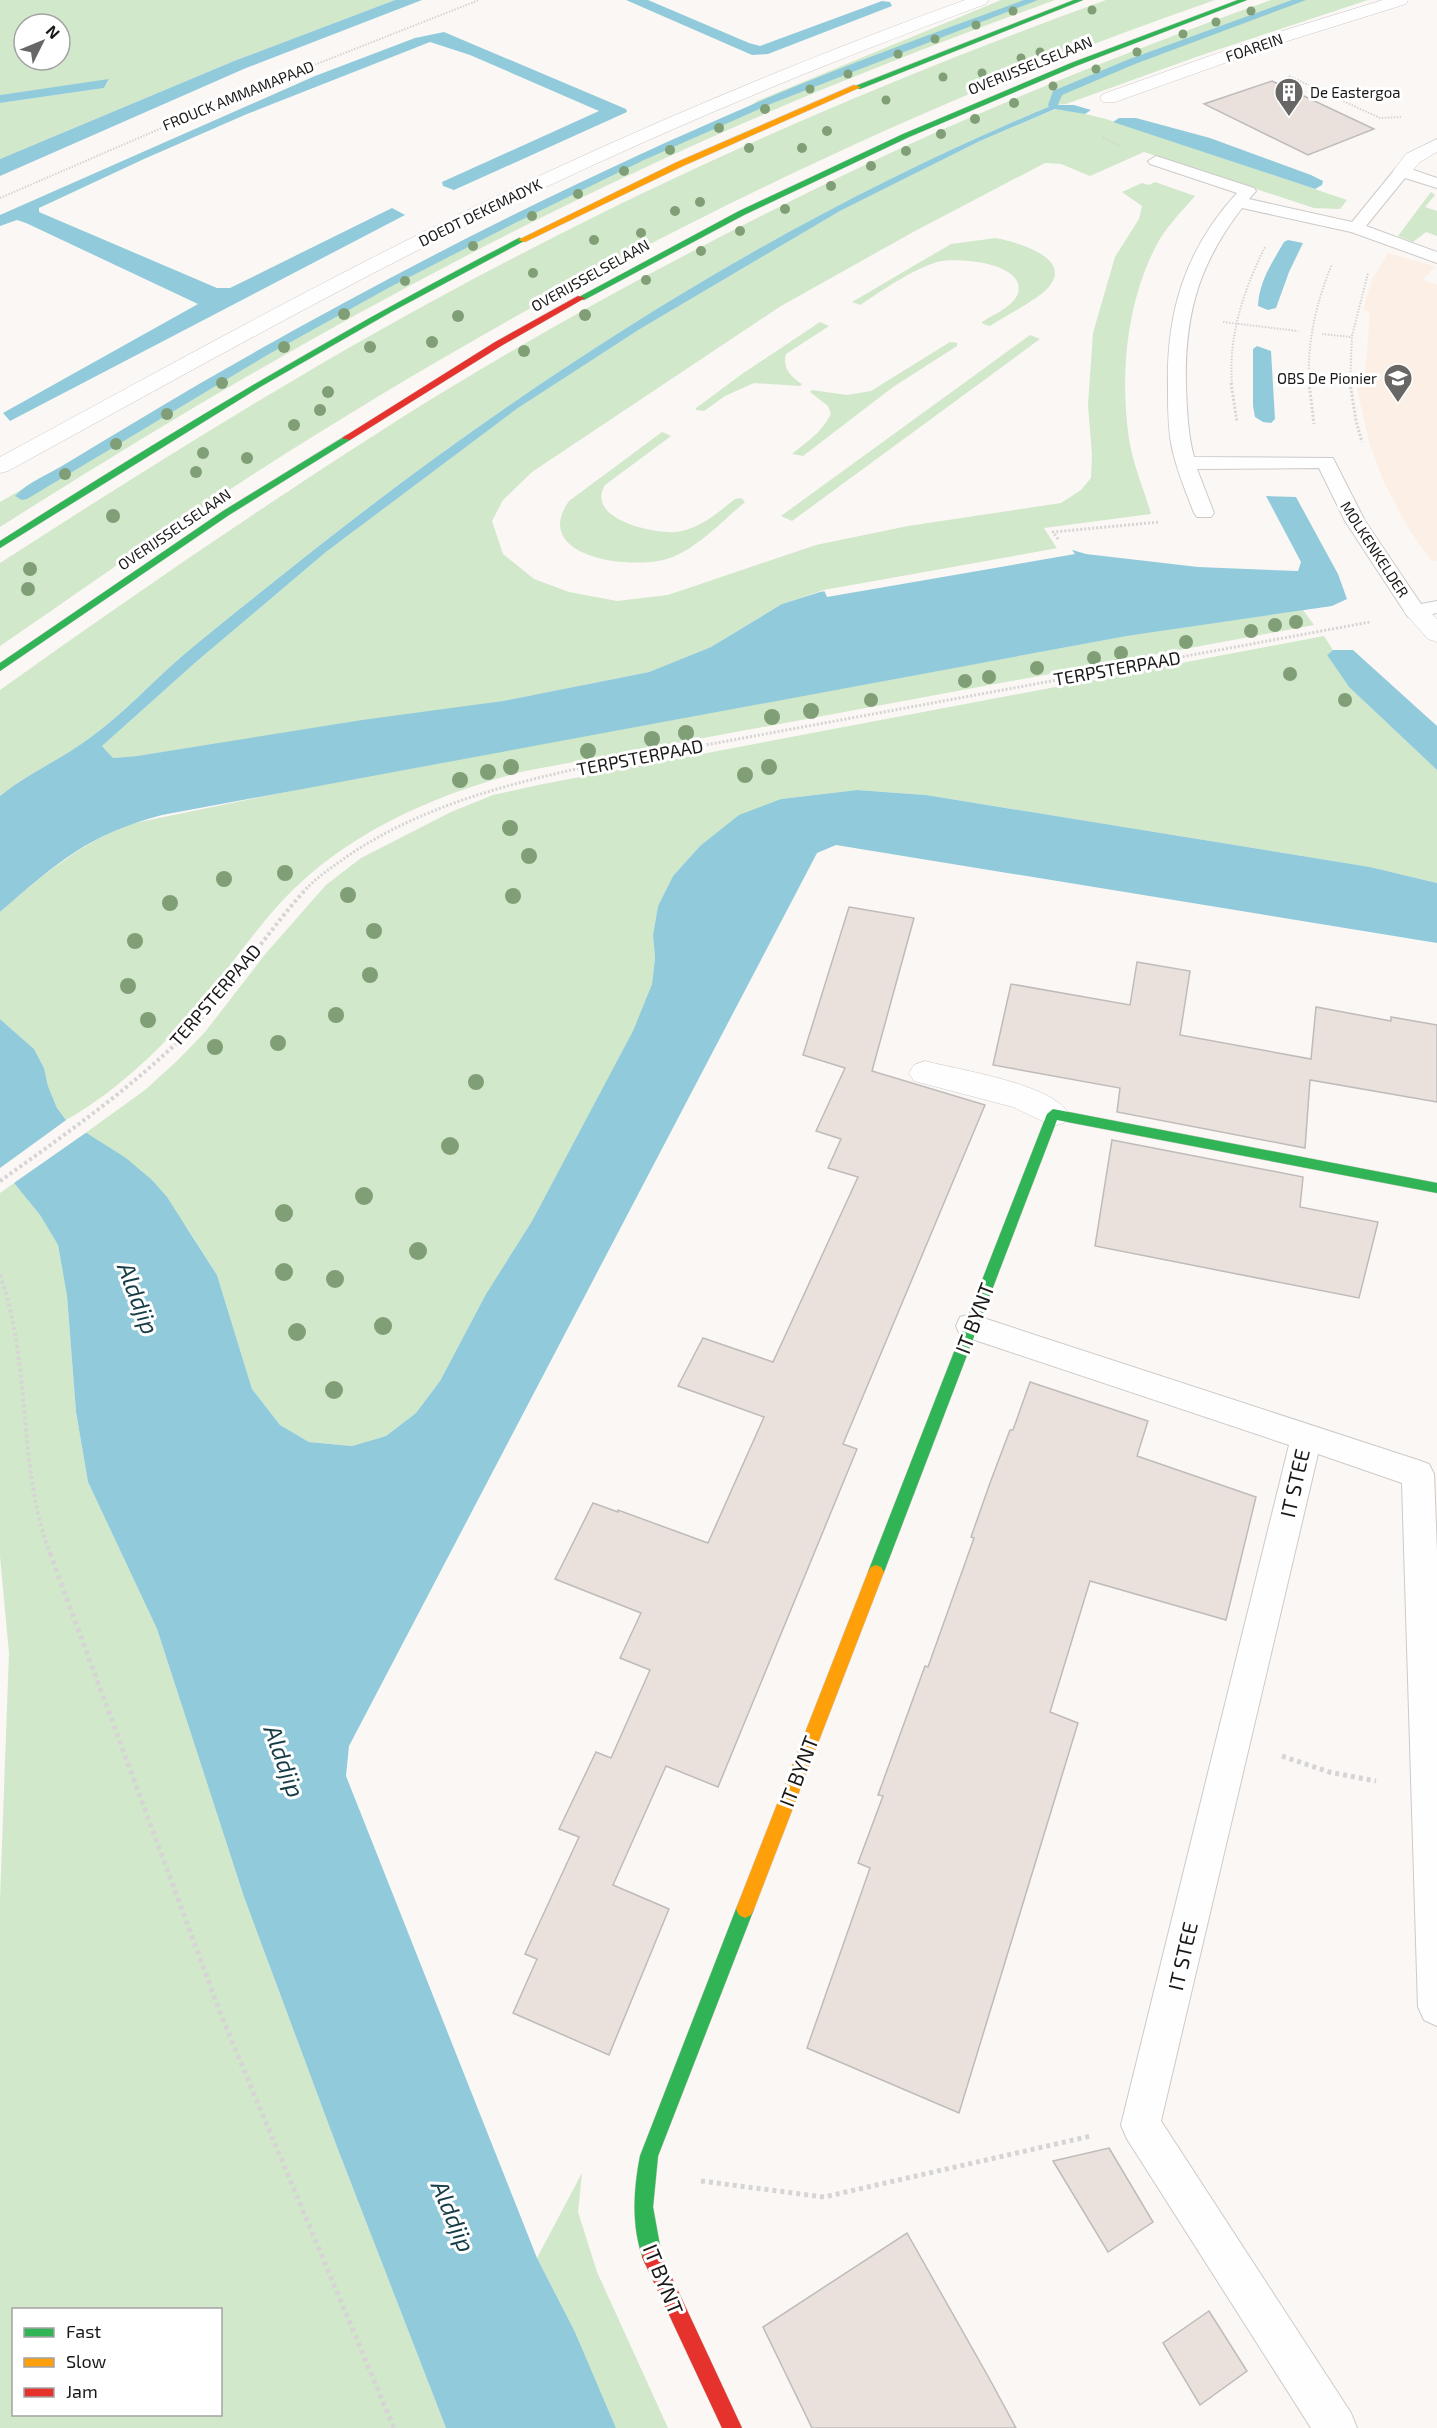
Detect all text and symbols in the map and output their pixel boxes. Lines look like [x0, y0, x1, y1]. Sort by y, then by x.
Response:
north arrow [12, 12, 72, 72]
text: N [42, 21, 64, 42]
street label: FOAREIN [1223, 29, 1285, 65]
street label: OVERIJSSELSELAAN [965, 32, 1095, 98]
street label: FROUCK AMMAMAPAAD [160, 56, 317, 134]
building icon: De Eastergoa [1273, 76, 1305, 118]
place label: De Eastergoa [1310, 83, 1400, 101]
street label: DOEDT DEKEMADYK [415, 174, 545, 250]
street label: OVERIJSSELSELAAN [528, 235, 652, 315]
school or university icon: OBS De Pionier [1382, 362, 1414, 404]
place label: OBS De Pionier [1277, 369, 1377, 387]
street label: OVERIJSSELSELAAN [114, 485, 234, 573]
street label: MOLKENKELDER [1337, 497, 1413, 601]
street label: TERPSTERPAAD [1052, 646, 1182, 690]
street label: TERPSTERPAAD [575, 734, 705, 780]
street label: TERPSTERPAAD [165, 939, 265, 1051]
water label: Alddjip [112, 1257, 166, 1338]
street label: IT BYNT [949, 1279, 999, 1357]
street label: IT STEE [1274, 1446, 1314, 1520]
water label: Alddjip [258, 1720, 311, 1801]
street label: IT BYNT [773, 1732, 823, 1810]
street label: IT STEE [1162, 1919, 1202, 1993]
water label: Alddjip [426, 2175, 482, 2256]
street label: IT BYNT [639, 2240, 689, 2318]
legend [12, 2308, 222, 2416]
text: Fast [66, 2320, 101, 2342]
text: Slow [66, 2350, 107, 2372]
text: Jam [66, 2380, 98, 2402]

